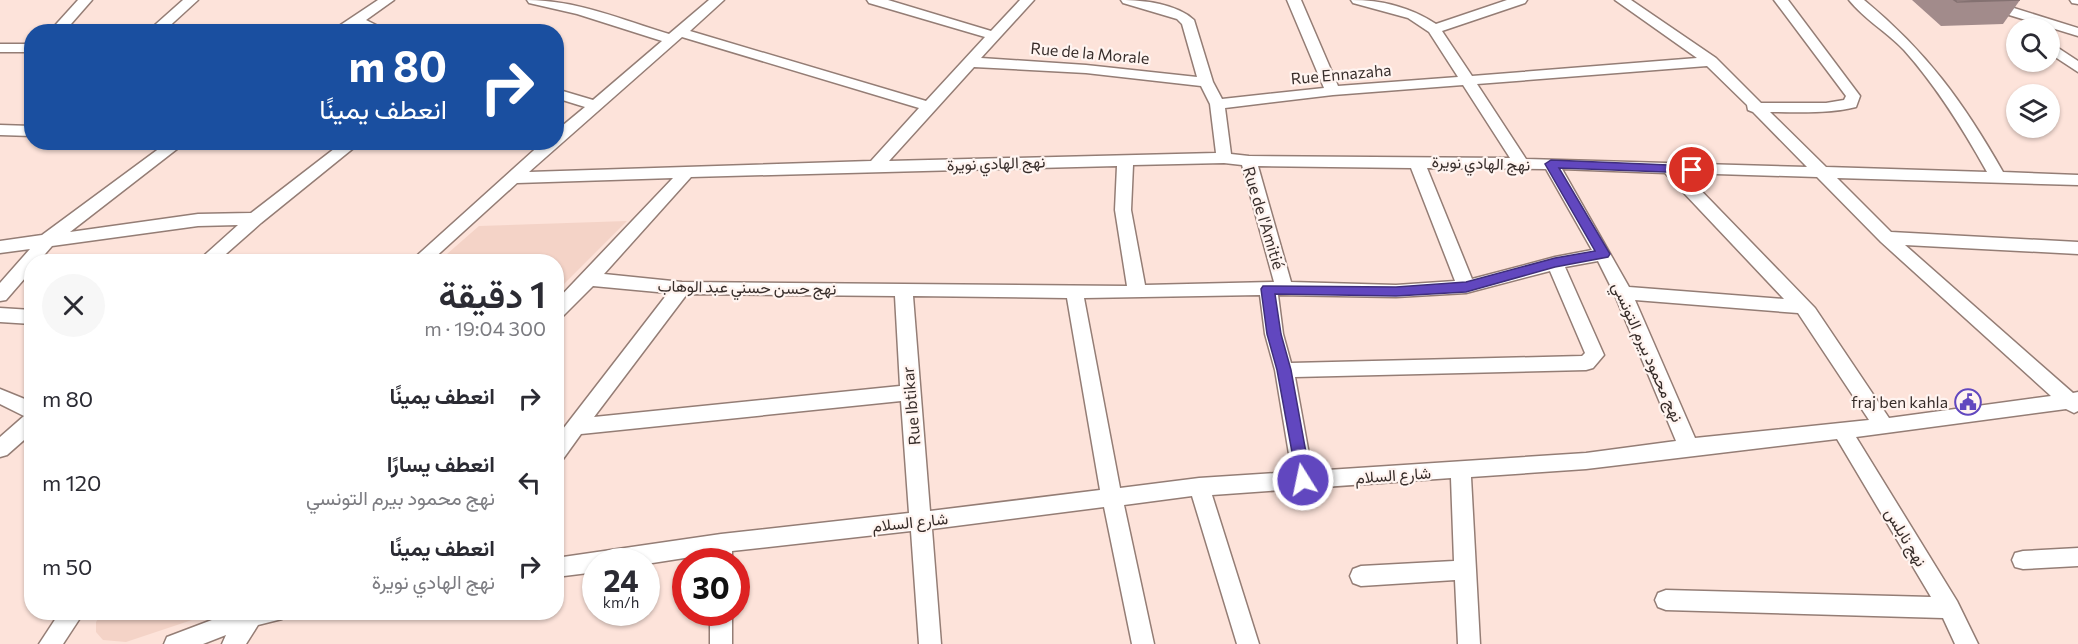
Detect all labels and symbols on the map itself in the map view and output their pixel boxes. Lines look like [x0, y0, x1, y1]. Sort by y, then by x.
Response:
street label: Rue de la Morale [1030, 38, 1150, 67]
street label: Rue Ennazaha [1290, 60, 1392, 87]
pin [1666, 144, 1717, 195]
street label: نهج الهادي نويرة [946, 151, 1046, 179]
street label: نهج الهادي نويرة [1431, 151, 1531, 179]
street label: Rue de l'Amitié [1240, 164, 1289, 272]
street label: نهج حسن حسني عبد الوهاب [657, 275, 837, 303]
street label: نهج محمود بيرم التونسي [1604, 279, 1688, 427]
street label: Rue Ibtikar [898, 365, 923, 446]
public building icon: fraj ben kahla [1953, 387, 1983, 417]
place label: fraj ben kahla [1851, 392, 1948, 411]
position arrow [1271, 448, 1335, 512]
street label: شارع السلام [1354, 462, 1432, 490]
street label: نهج نابلس [1879, 504, 1931, 571]
street label: شارع السلام [871, 508, 949, 538]
speed limit sign: 30 [672, 548, 750, 626]

